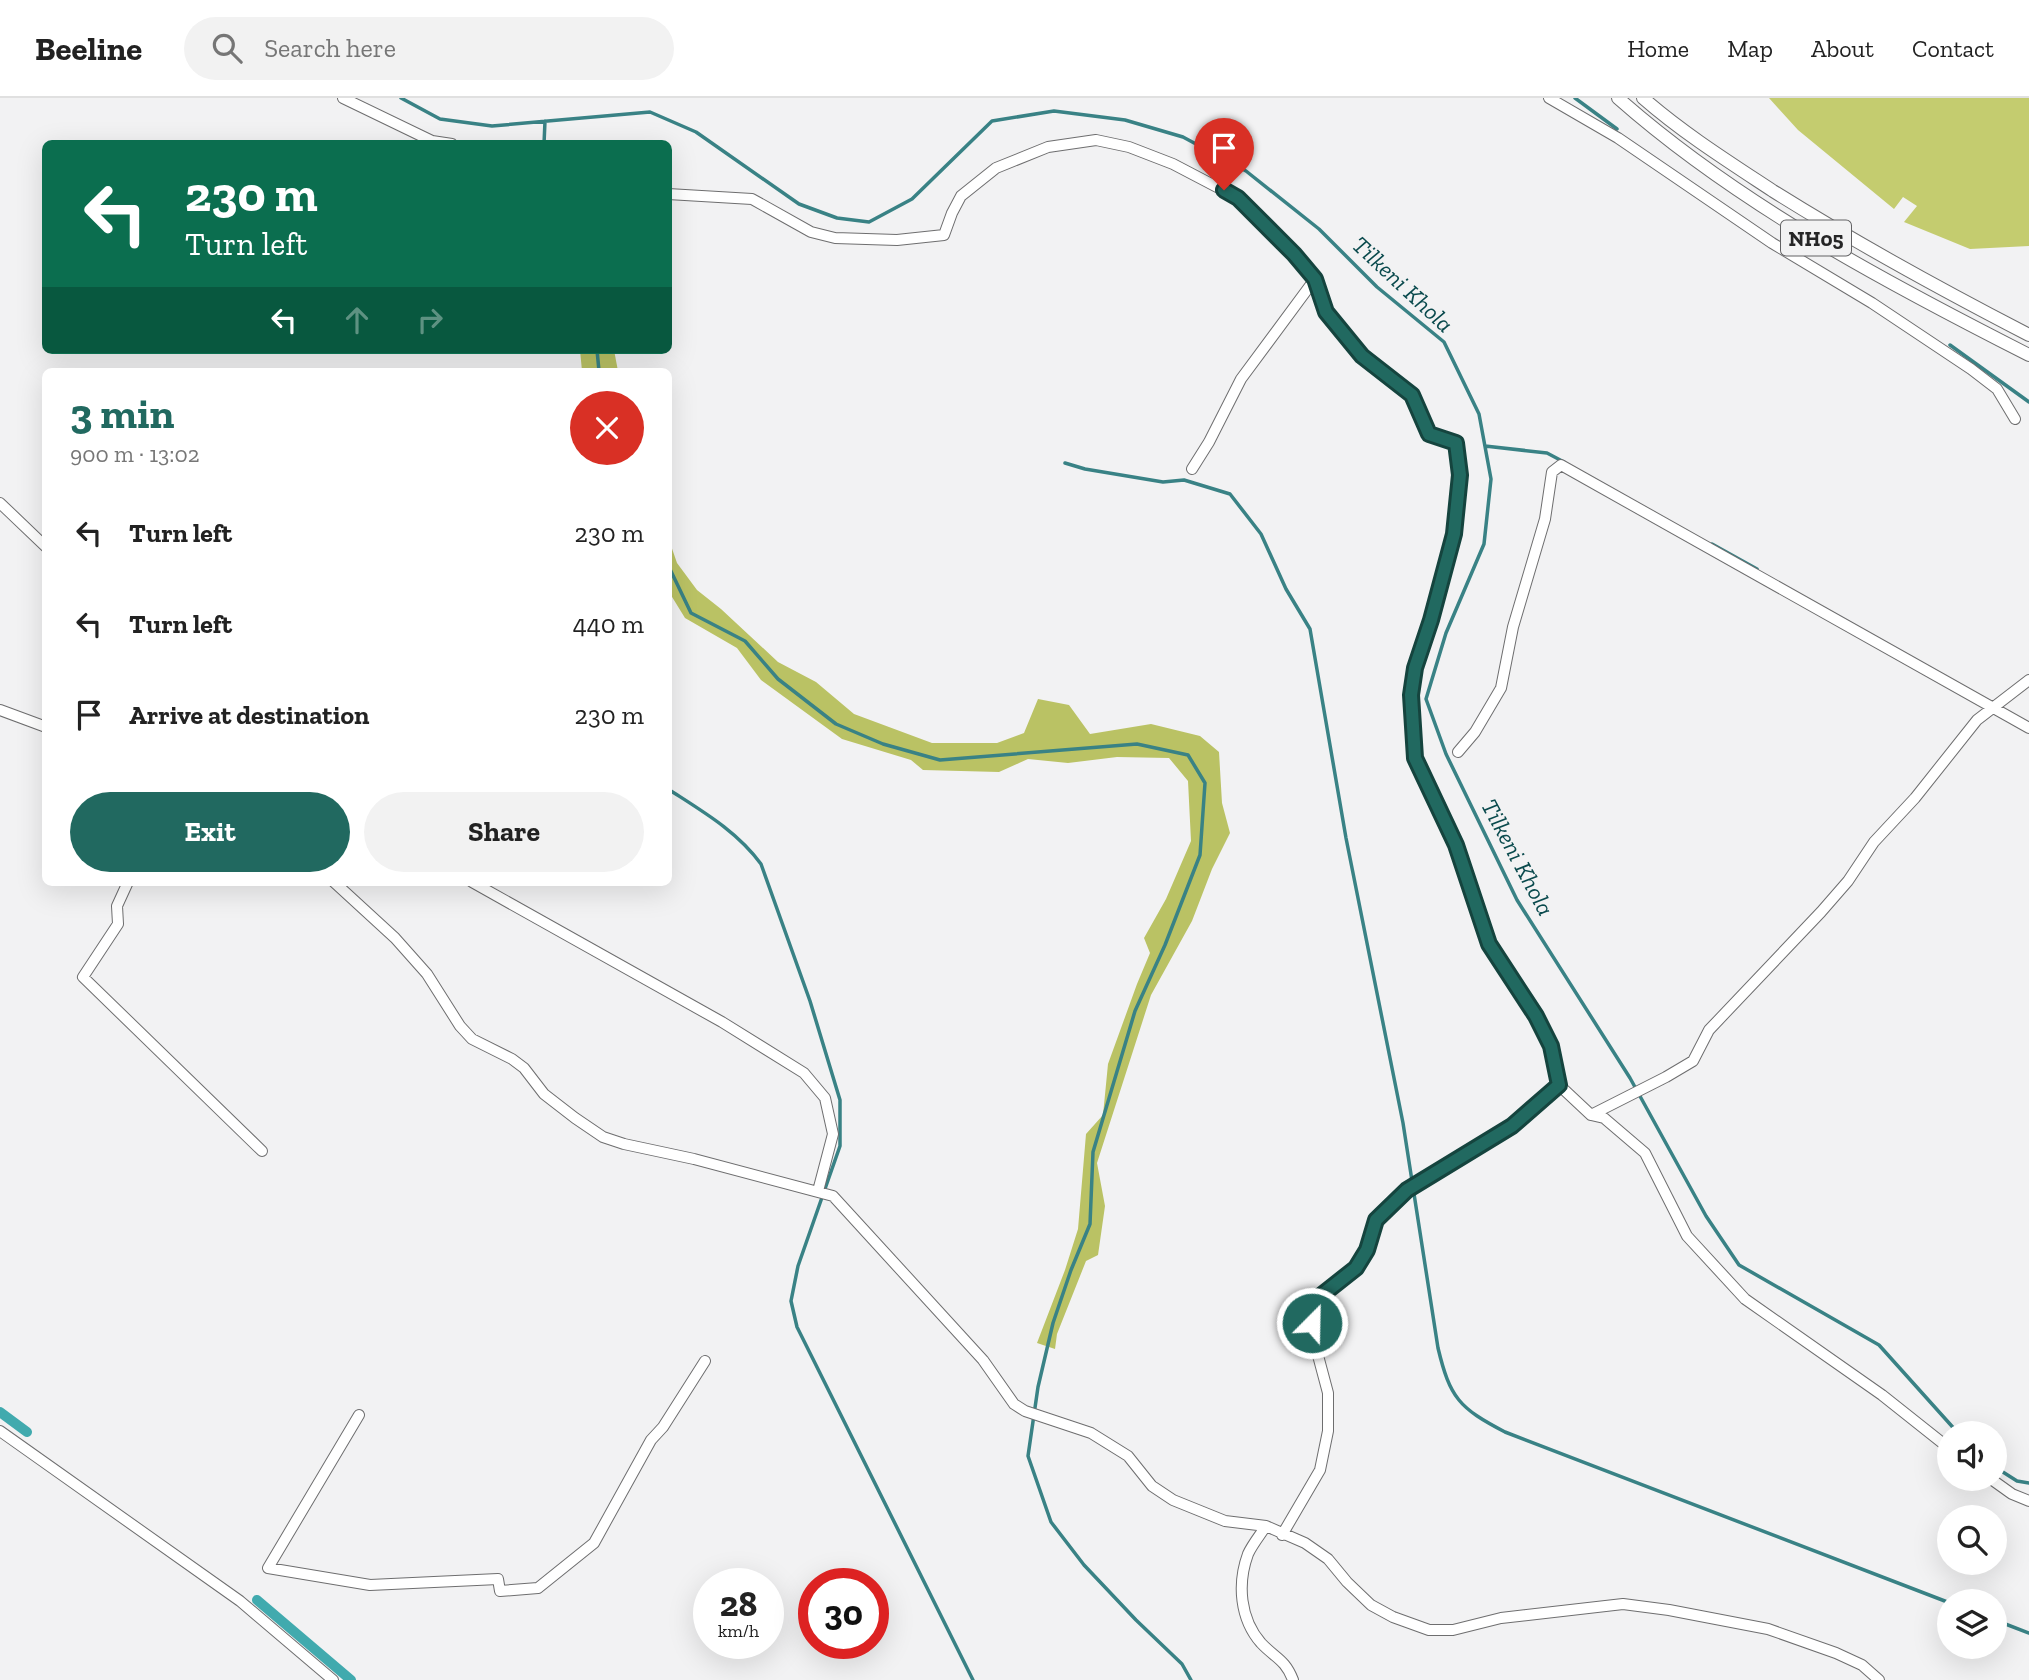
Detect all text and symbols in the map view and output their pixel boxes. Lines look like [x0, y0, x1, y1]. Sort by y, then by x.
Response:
search box [184, 17, 674, 80]
text: Beeline [35, 29, 142, 68]
icon: search [208, 29, 246, 67]
text: Search here [264, 32, 396, 64]
text: Home [1627, 34, 1689, 63]
text: Map [1727, 34, 1773, 63]
text: About [1811, 34, 1874, 63]
text: Contact [1912, 34, 1994, 63]
pin [1194, 118, 1254, 190]
icon: arrive [1205, 129, 1243, 167]
text: 230 m [185, 165, 318, 224]
icon: left [70, 168, 161, 259]
road number: NH05 [1781, 220, 1851, 256]
text: Turn left [185, 225, 307, 263]
water label: Tilkeni Khola [1346, 230, 1460, 338]
icon: left [265, 301, 303, 339]
icon: ahead [338, 301, 376, 339]
icon: right [411, 301, 449, 339]
text: 3 min [70, 388, 175, 439]
button: close [570, 391, 644, 465]
text: 900 m · 13:02 [70, 440, 200, 468]
icon: left [70, 514, 108, 552]
text: Turn left [129, 517, 232, 549]
text: 230 m [575, 517, 644, 549]
icon: left [70, 605, 108, 643]
text: Turn left [129, 608, 232, 640]
text: 440 m [573, 608, 644, 640]
icon: arrive [70, 696, 108, 734]
text: Arrive at destination [129, 699, 369, 731]
text: 230 m [575, 699, 644, 731]
button: Exit [70, 792, 350, 872]
button: Share [364, 792, 644, 872]
water label: Tilkeni Khola [1475, 794, 1561, 920]
position arrow [1275, 1286, 1349, 1360]
map controls [1937, 1421, 2007, 1659]
button: sound [1937, 1421, 2007, 1491]
button: search [1937, 1505, 2007, 1575]
speed limit sign: 30 [798, 1568, 889, 1659]
text: 28 [720, 1583, 757, 1625]
button: layers [1937, 1589, 2007, 1659]
text: km/h [718, 1620, 759, 1642]

